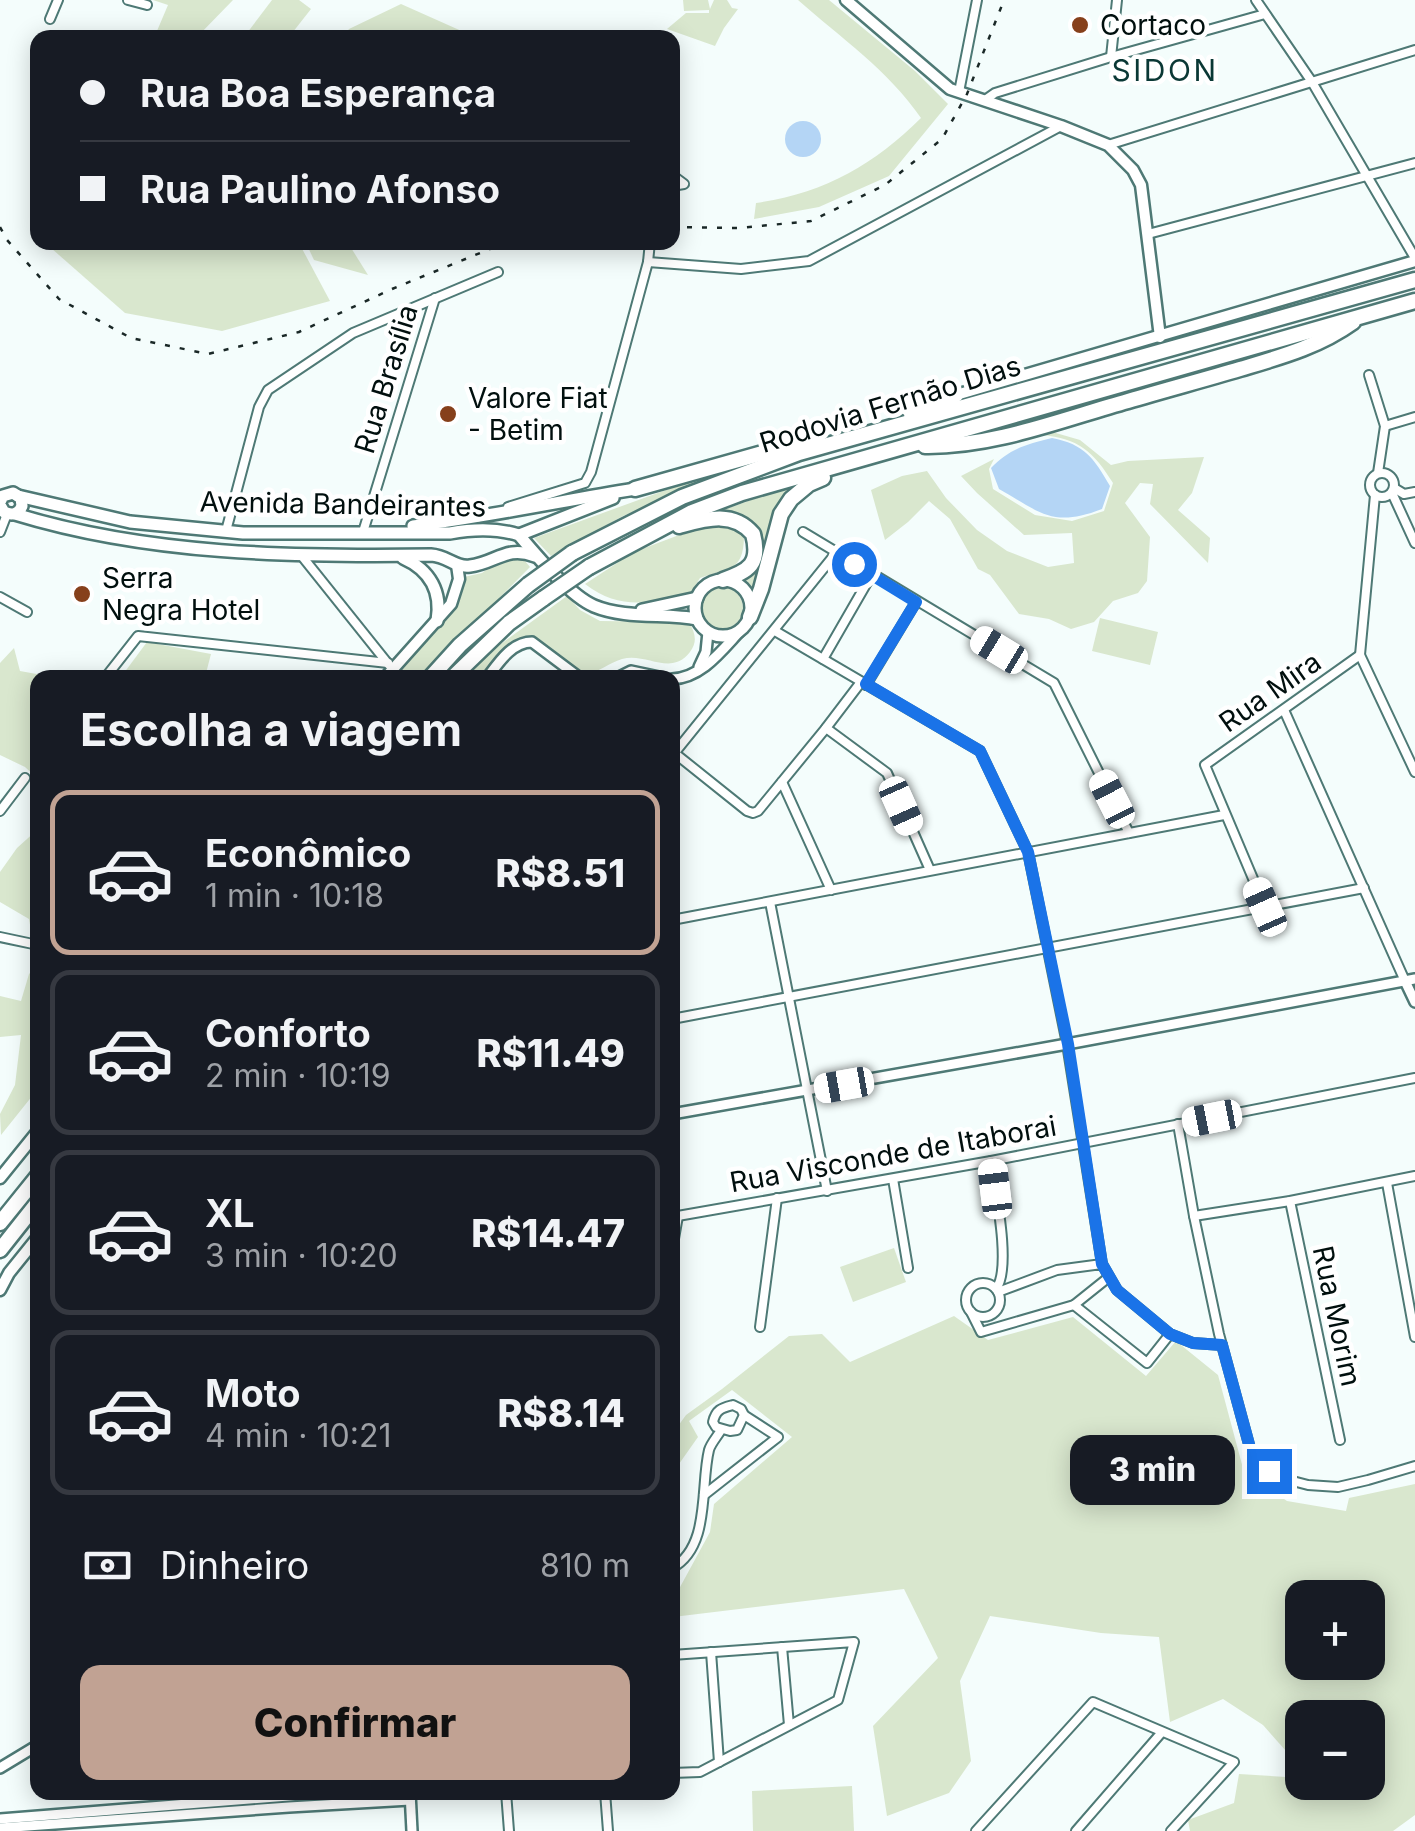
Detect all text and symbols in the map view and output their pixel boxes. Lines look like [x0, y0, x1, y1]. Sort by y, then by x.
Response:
place label: Cortaco [1100, 8, 1206, 42]
marker: Cortaco [1069, 14, 1091, 36]
district label: SIDON [1112, 52, 1219, 88]
text: Rua Boa Esperança [140, 70, 496, 116]
text: Rua Paulino Afonso [140, 166, 500, 212]
street label: Rua Brasília [347, 301, 425, 457]
street label: Rodovia Fernão Dias [755, 348, 1025, 460]
place label: Valore Fiat - Betim [468, 381, 608, 447]
marker: Valore Fiat - Betim [437, 403, 459, 425]
street label: Avenida Bandeirantes [199, 485, 487, 523]
route start [832, 542, 877, 587]
place label: Serra Negra Hotel [102, 561, 260, 627]
marker: Serra Negra Hotel [71, 583, 93, 605]
car [966, 622, 1032, 678]
street label: Rua Mira [1213, 645, 1327, 739]
text: Escolha a viagem [80, 702, 462, 757]
car [1085, 765, 1139, 833]
car [875, 772, 927, 840]
icon: car [85, 828, 175, 918]
text: Econômico [205, 830, 411, 876]
text: R$8.51 [495, 850, 625, 896]
car [1239, 873, 1291, 941]
text: 1 min · 10:18 [205, 876, 384, 915]
icon: car [85, 1008, 175, 1098]
text: Conforto [205, 1010, 371, 1056]
text: R$11.49 [477, 1030, 625, 1076]
text: 2 min · 10:19 [205, 1056, 391, 1095]
car [812, 1065, 876, 1105]
car [1180, 1098, 1244, 1138]
street label: Rua Visconde de Itaborai [727, 1109, 1059, 1199]
car [976, 1157, 1014, 1221]
icon: car [85, 1188, 175, 1278]
text: XL [205, 1190, 255, 1236]
text: R$14.47 [471, 1210, 625, 1256]
text: 3 min · 10:20 [205, 1236, 398, 1275]
street label: Rua Morim [1306, 1243, 1368, 1389]
icon: car [85, 1368, 175, 1458]
text: Moto [205, 1370, 301, 1416]
text: R$8.14 [497, 1390, 625, 1436]
text: 4 min · 10:21 [205, 1416, 392, 1455]
callout: 3 min [1069, 1436, 1234, 1506]
route end [1247, 1449, 1292, 1494]
text: 3 min [1109, 1450, 1196, 1489]
icon: cash [80, 1538, 135, 1593]
text: Dinheiro [160, 1542, 309, 1588]
text: 810 m [540, 1546, 630, 1585]
map controls [1285, 1580, 1385, 1800]
button: + [1285, 1580, 1385, 1680]
button: Confirmar [80, 1665, 630, 1780]
button: − [1285, 1700, 1385, 1800]

